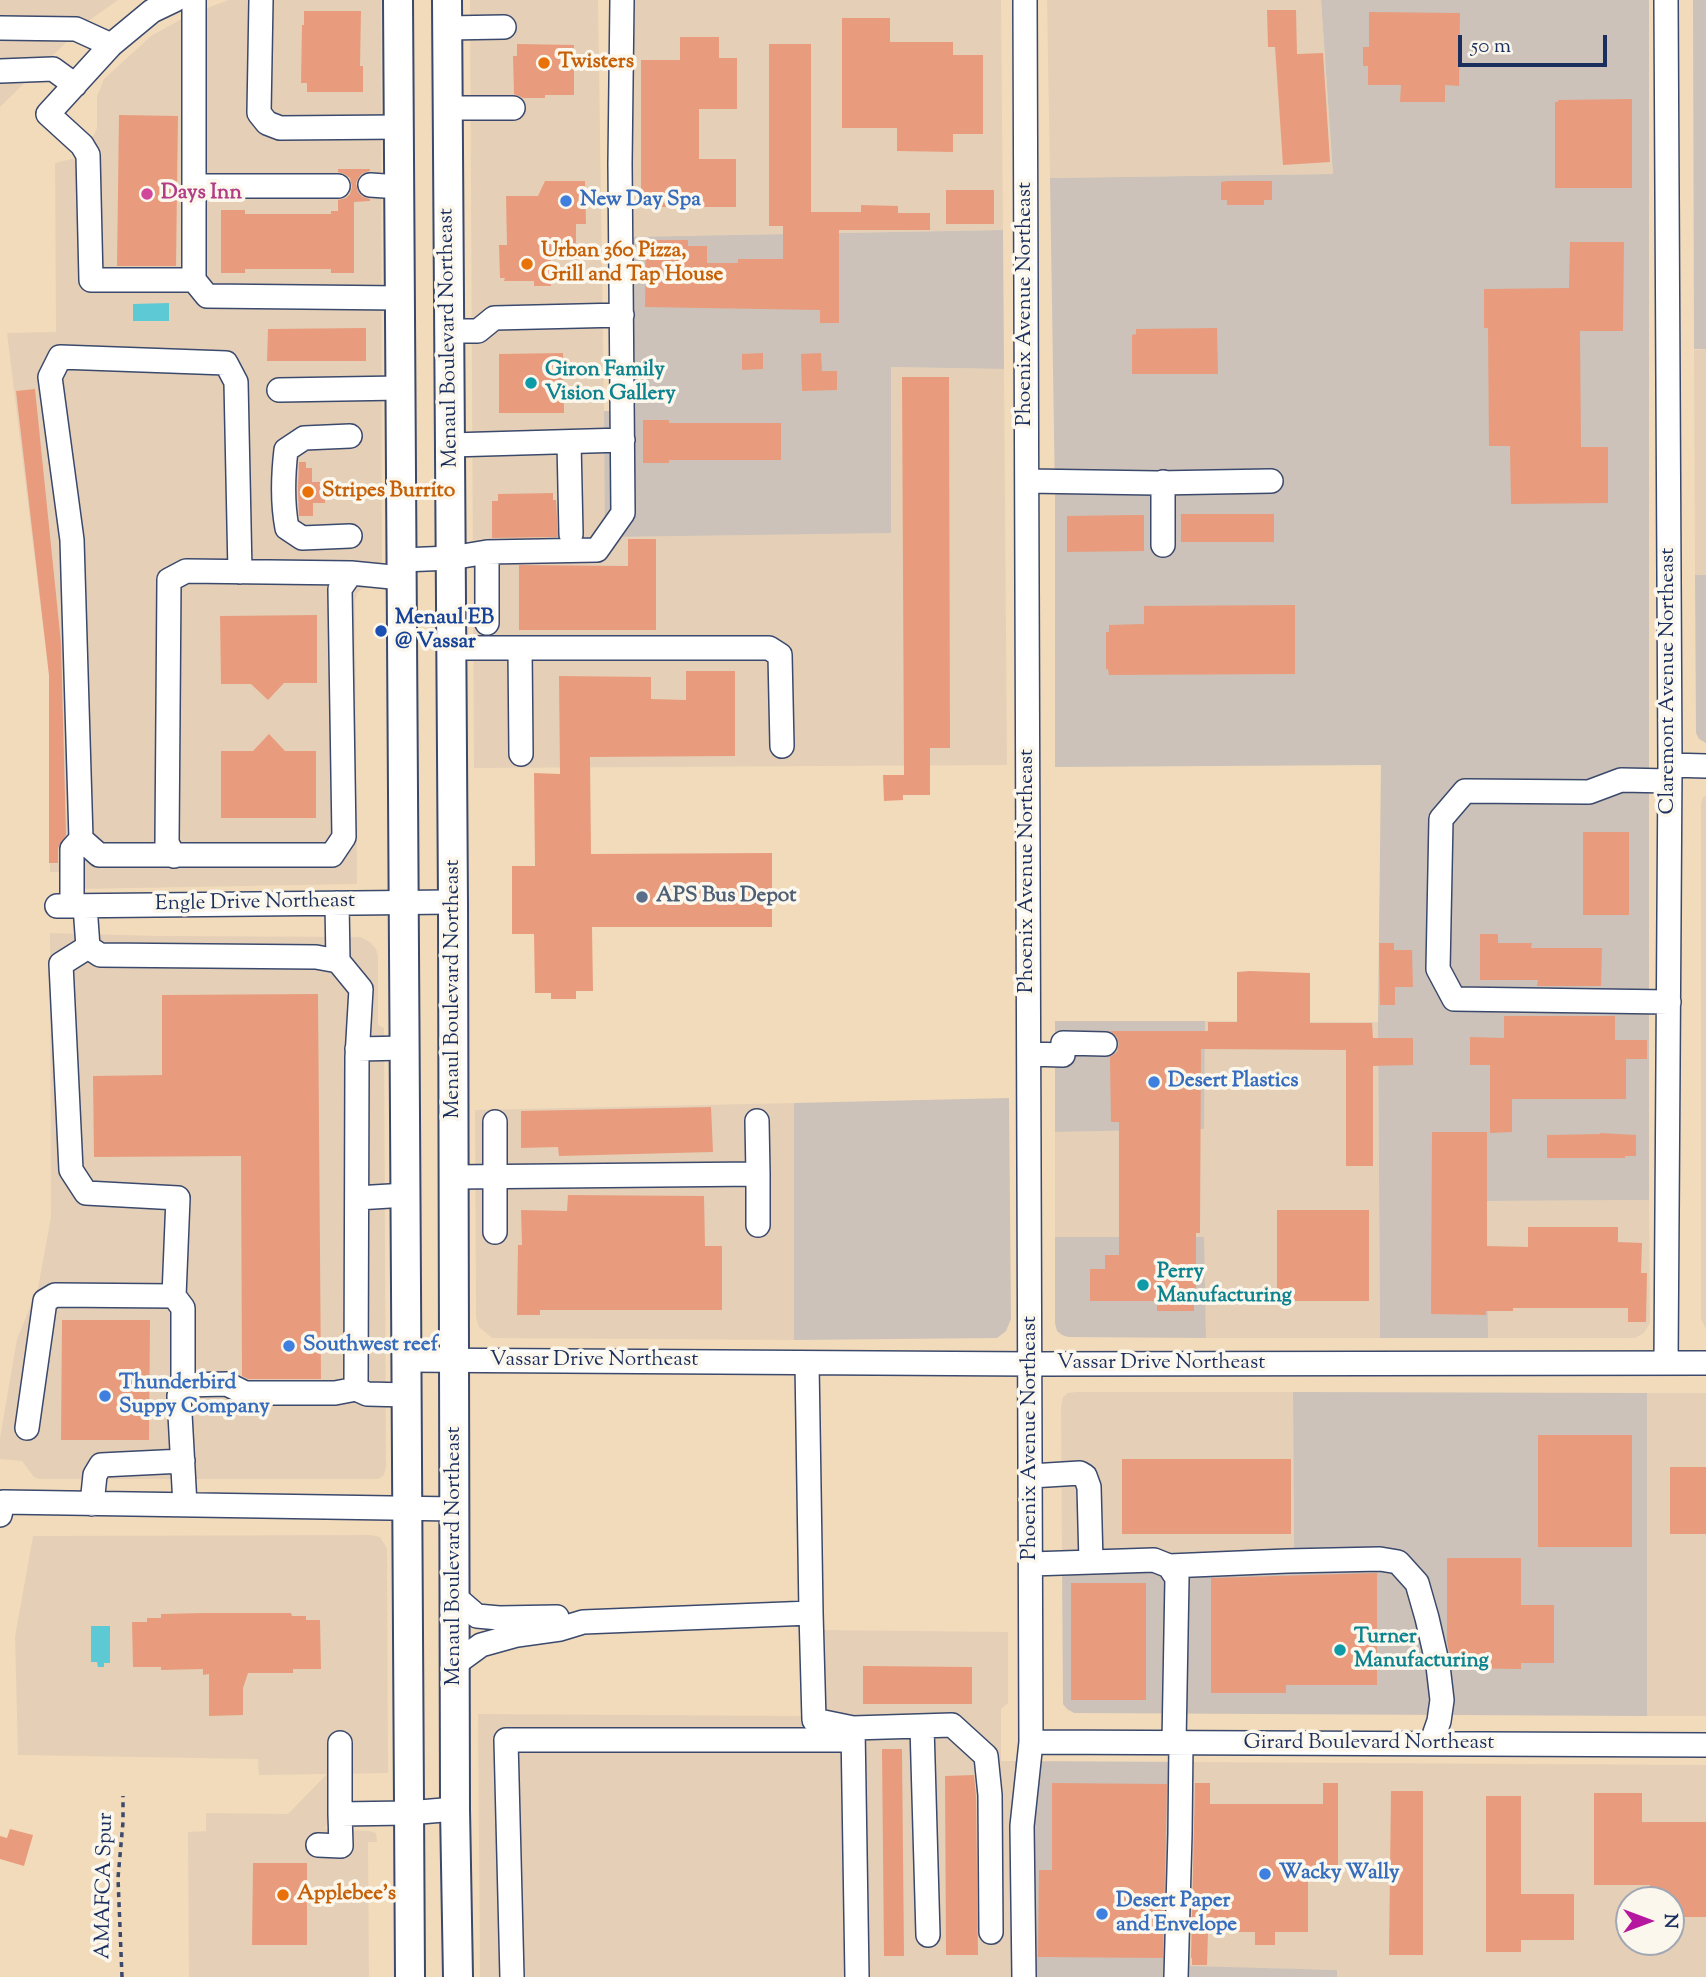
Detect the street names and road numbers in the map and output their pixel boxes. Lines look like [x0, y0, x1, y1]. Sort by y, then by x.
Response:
street label: Phoenix Avenue Northeast [1013, 182, 1039, 426]
street label: Menaul Boulevard Northeast [435, 208, 465, 468]
street label: Claremont Avenue Northeast [1656, 547, 1682, 815]
street label: Phoenix Avenue Northeast [1015, 749, 1041, 993]
street label: Menaul Boulevard Northeast [441, 859, 467, 1119]
street label: Engle Drive Northeast [155, 890, 355, 918]
street label: Phoenix Avenue Northeast [1018, 1316, 1044, 1560]
street label: Vassar Drive Northeast [490, 1348, 698, 1374]
street label: Vassar Drive Northeast [1057, 1351, 1265, 1377]
street label: Menaul Boulevard Northeast [442, 1426, 468, 1686]
street label: Girard Boulevard Northeast [1243, 1731, 1495, 1757]
street label: AMAFCA Spur [92, 1812, 120, 1960]

